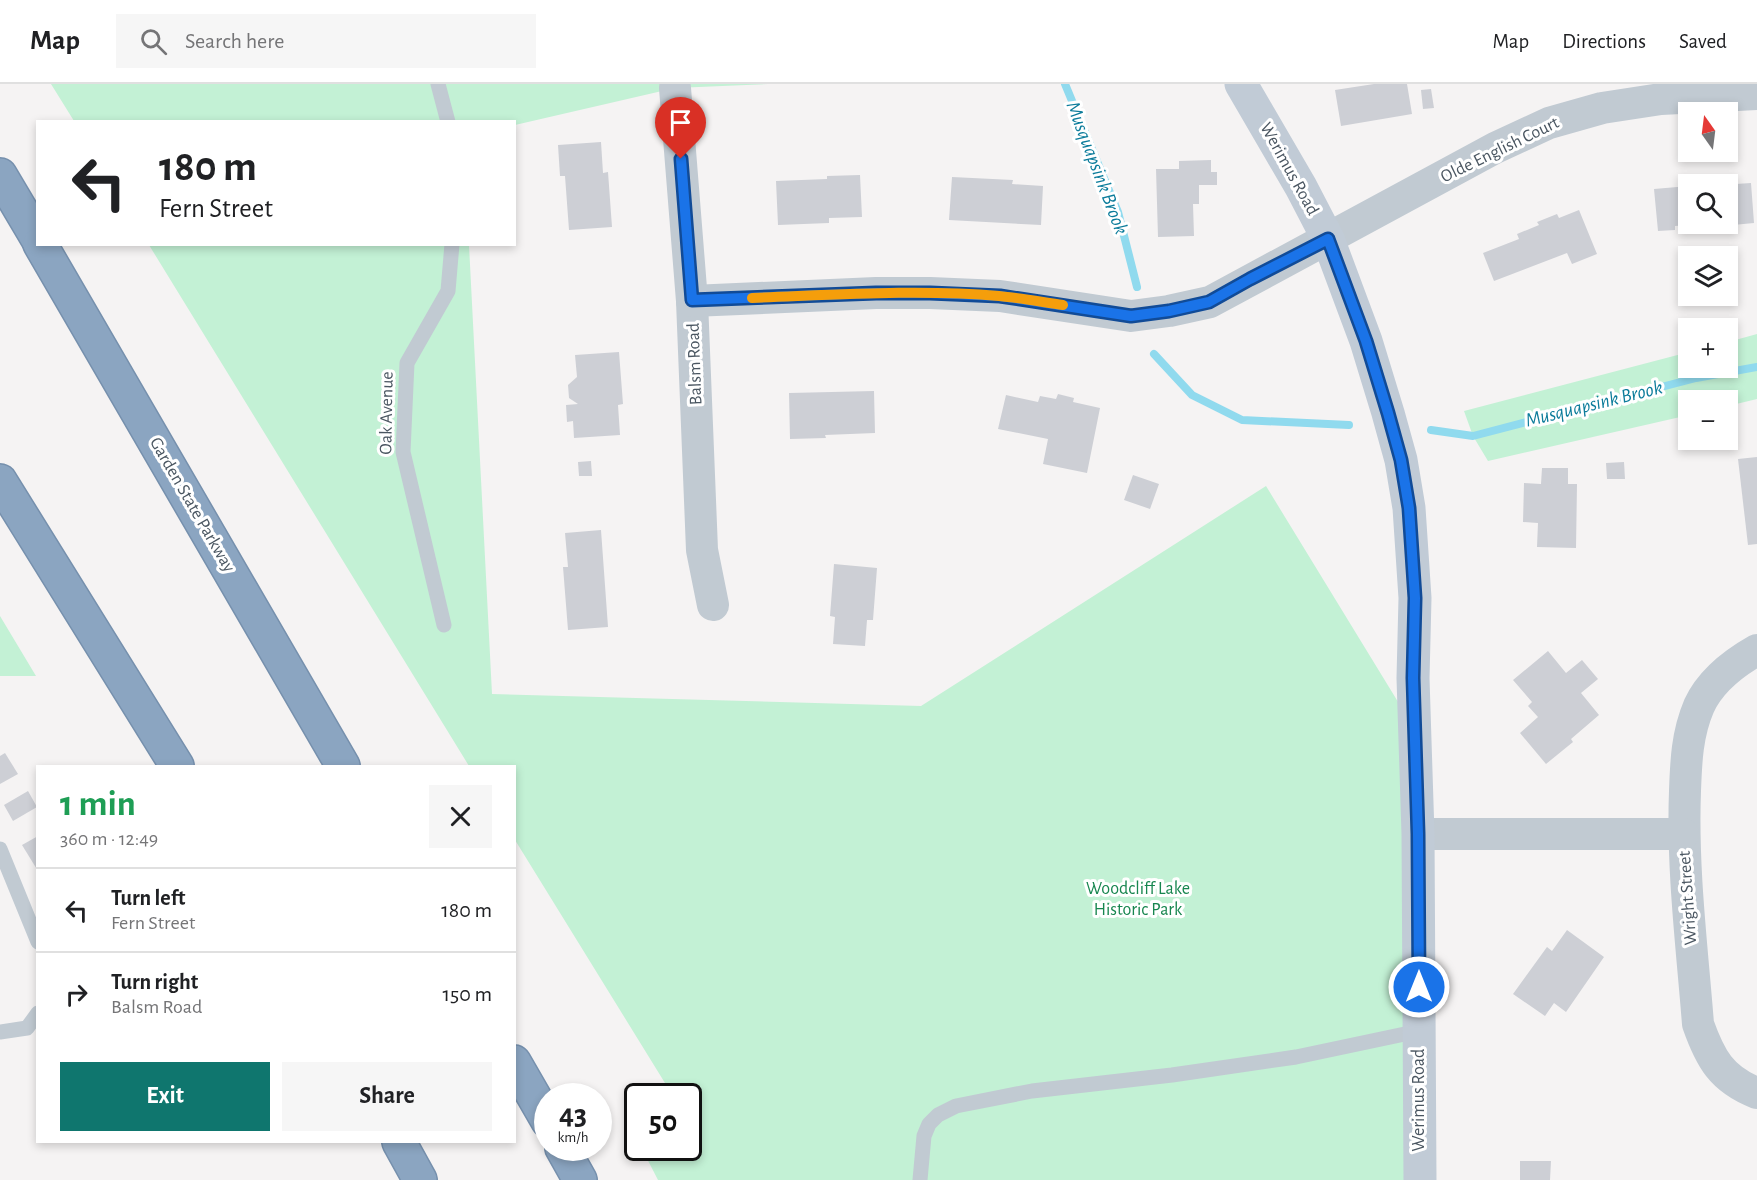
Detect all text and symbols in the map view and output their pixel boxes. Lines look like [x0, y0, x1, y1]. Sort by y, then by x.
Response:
search box [116, 14, 536, 68]
icon: search [137, 25, 170, 58]
text: Map [30, 27, 80, 55]
text: Search here [185, 30, 284, 52]
text: Map [1493, 31, 1529, 52]
text: Directions [1562, 31, 1646, 52]
text: Saved [1679, 31, 1727, 52]
pin [655, 97, 706, 159]
water label: Musquapsink Brook [1062, 99, 1132, 237]
north arrow [1678, 102, 1738, 162]
map controls [1678, 102, 1738, 450]
icon: arrive [664, 106, 697, 139]
street label: Olde English Court [1438, 113, 1562, 186]
street label: Werimus Road [1256, 120, 1322, 218]
icon: left [60, 144, 138, 222]
text: 180 m [159, 146, 257, 188]
button: search [1678, 174, 1738, 234]
text: Fern Street [159, 195, 273, 222]
button: layers [1678, 246, 1738, 306]
button: + [1678, 318, 1738, 378]
street label: Balsm Road [685, 323, 705, 405]
street label: Oak Avenue [377, 371, 397, 455]
water label: Musquapsink Brook [1523, 377, 1665, 431]
button: − [1678, 390, 1738, 450]
street label: Garden State Parkway [146, 434, 238, 576]
button: close [429, 785, 492, 848]
text: 1 min [60, 786, 136, 822]
text: 360 m · 12:49 [60, 829, 158, 849]
street label: Wright Street [1676, 850, 1700, 946]
park label: Woodcliff Lake Historic Park [1086, 880, 1190, 919]
text: Turn left [111, 887, 185, 909]
icon: left [60, 894, 93, 927]
text: 180 m [441, 899, 492, 921]
text: Fern Street [111, 913, 195, 933]
position arrow [1387, 955, 1451, 1019]
text: Turn right [111, 971, 198, 993]
icon: right [60, 978, 93, 1011]
text: 150 m [442, 983, 492, 1005]
text: Balsm Road [111, 997, 202, 1017]
street label: Werimus Road [1410, 1049, 1428, 1151]
button: Exit [60, 1062, 270, 1131]
button: Share [282, 1062, 492, 1131]
speed limit sign: 50 [624, 1083, 702, 1161]
text: 43 [559, 1100, 587, 1130]
text: km/h [558, 1130, 588, 1145]

